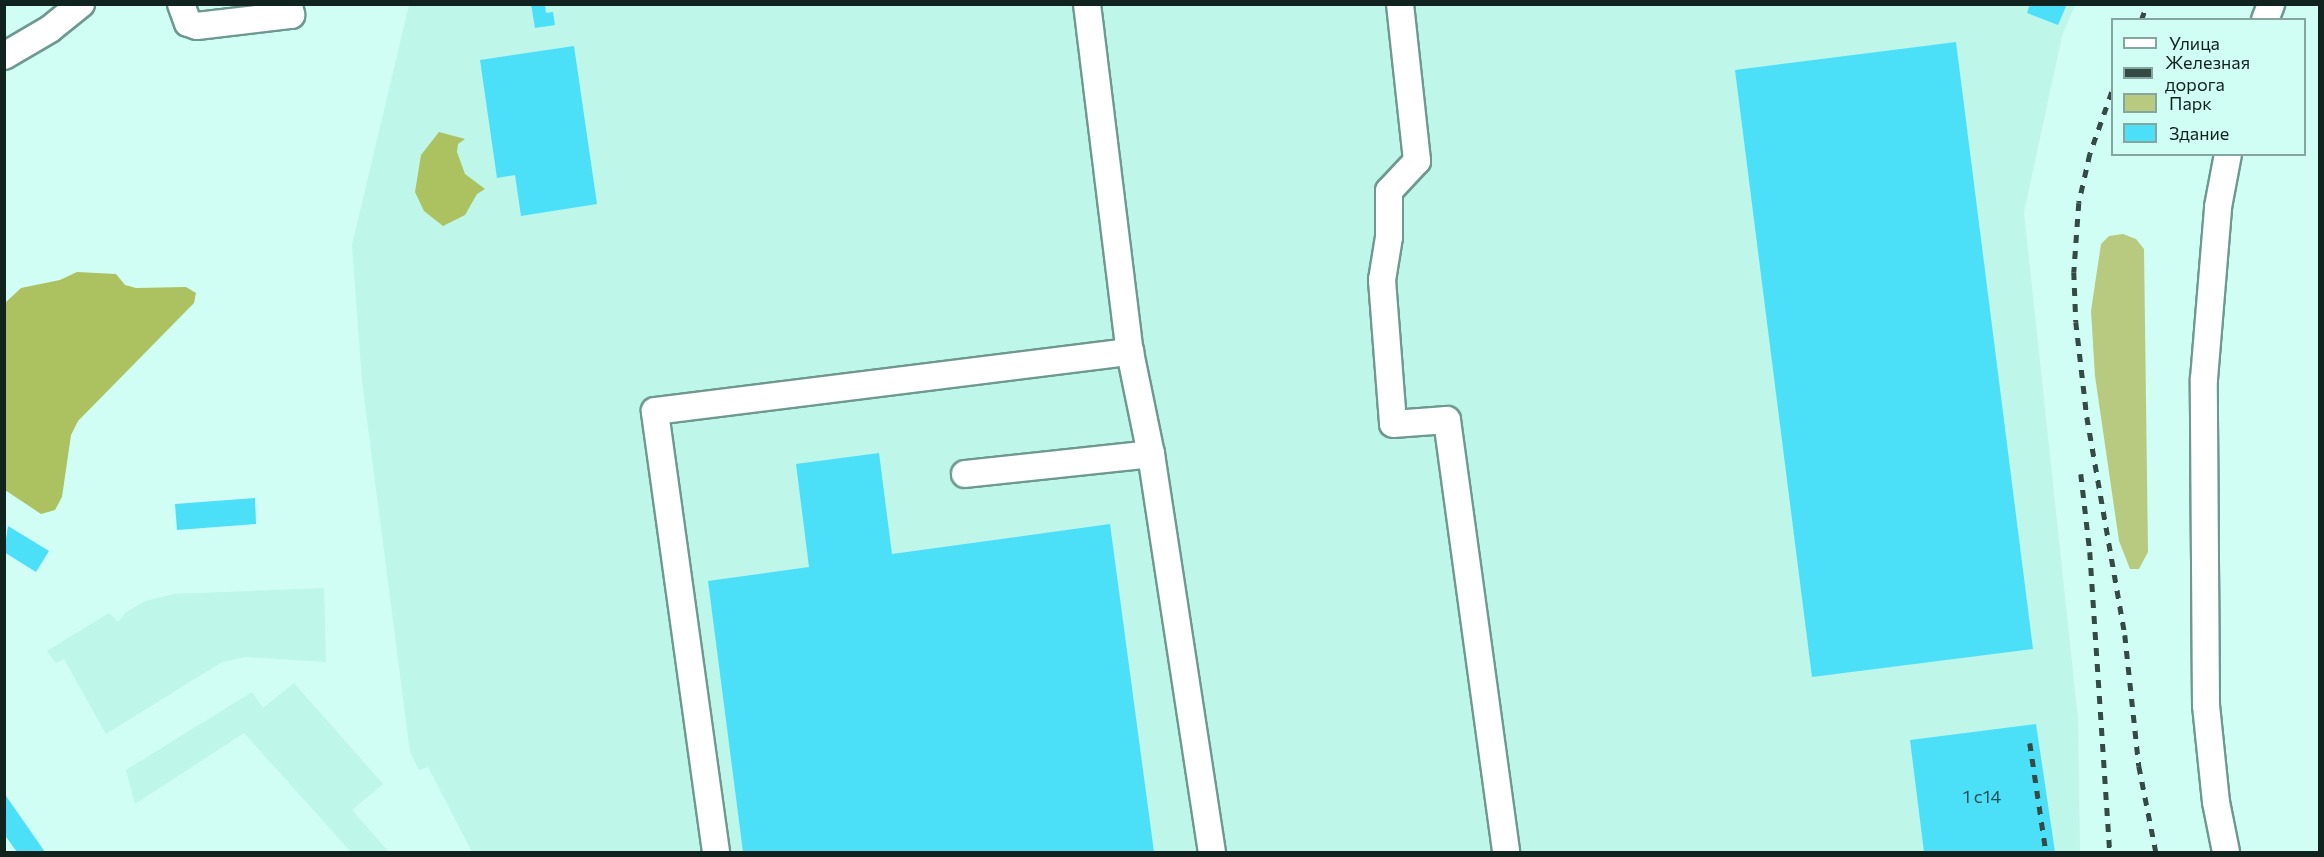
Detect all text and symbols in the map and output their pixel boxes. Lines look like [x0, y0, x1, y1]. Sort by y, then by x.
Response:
legend [2111, 18, 2306, 156]
text: Улица [2169, 32, 2220, 54]
text: Железная дорога [2165, 51, 2250, 95]
text: Парк [2169, 92, 2212, 114]
text: Здание [2169, 122, 2229, 144]
house number: 1 с14 [1963, 785, 2001, 807]

